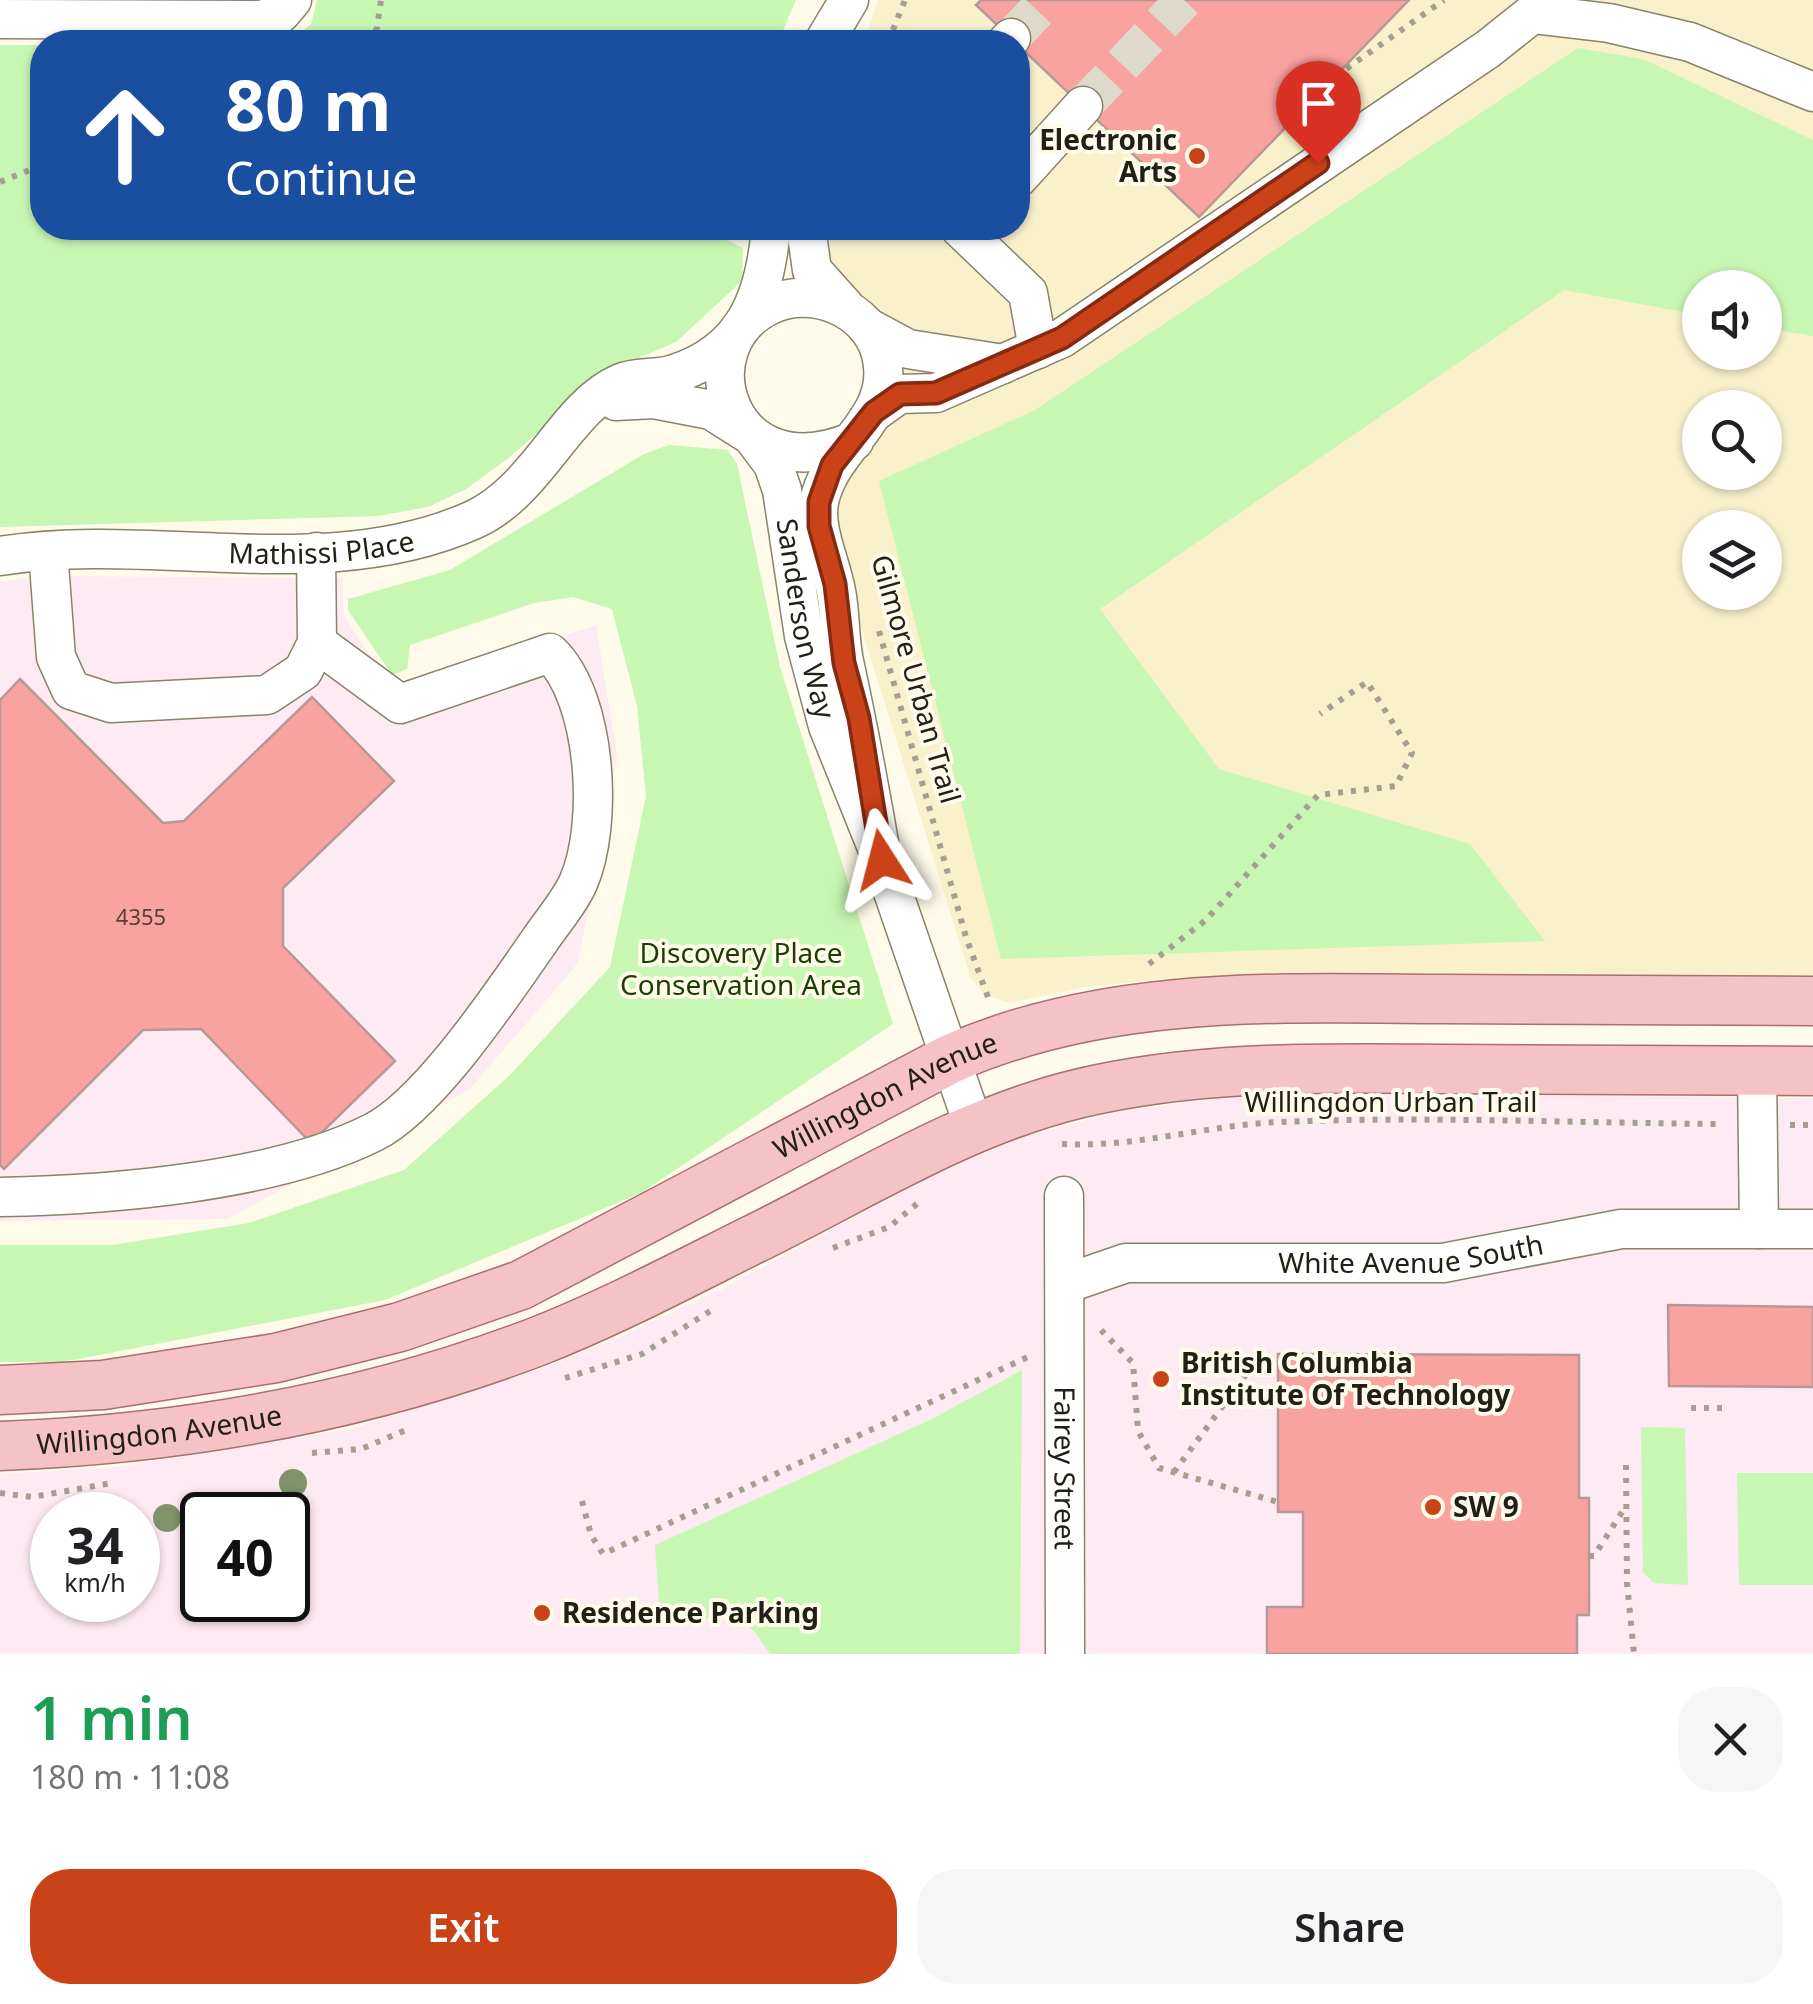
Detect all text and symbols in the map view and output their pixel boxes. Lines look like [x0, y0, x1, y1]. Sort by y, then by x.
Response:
text: 80 m [225, 56, 392, 152]
pin [1276, 61, 1361, 164]
icon: ahead [60, 70, 190, 200]
icon: arrive [1291, 76, 1346, 131]
place label: Electronic Arts [1039, 120, 1177, 190]
marker: Electronic Arts [1186, 145, 1208, 167]
text: Continue [225, 147, 417, 208]
map controls [1682, 270, 1782, 610]
button: sound [1682, 270, 1782, 370]
button: search [1682, 390, 1782, 490]
button: layers [1682, 510, 1782, 610]
street label: Sanderson Way [769, 516, 845, 723]
street label: Mathissi Place [228, 521, 418, 572]
street label: Gilmore Urban Trail [863, 550, 971, 807]
position arrow [830, 808, 934, 912]
house number: 4355 [116, 901, 166, 931]
park label: Discovery Place Conservation Area [620, 933, 862, 1003]
street label: Willingdon Avenue [766, 1022, 1002, 1167]
street label: Willingdon Urban Trail [1244, 1082, 1538, 1120]
street label: White Avenue South [1278, 1224, 1546, 1281]
place label: British Columbia Institute Of Technology [1181, 1343, 1510, 1413]
marker: British Columbia Institute Of Technology [1150, 1368, 1172, 1390]
street label: Fairey Street [1046, 1386, 1085, 1550]
street label: Willingdon Avenue [35, 1395, 285, 1462]
place label: SW 9 [1453, 1487, 1519, 1525]
speed limit sign: 40 [180, 1492, 310, 1622]
marker: SW 9 [1422, 1496, 1444, 1518]
text: 34 [66, 1511, 124, 1579]
text: km/h [64, 1565, 126, 1599]
place label: Residence Parking [562, 1593, 819, 1631]
marker: Residence Parking [531, 1602, 553, 1624]
text: 1 min [30, 1676, 193, 1758]
button: close [1678, 1687, 1783, 1792]
text: 180 m · 11:08 [30, 1755, 230, 1798]
button: Exit [30, 1869, 897, 1984]
button: Share [917, 1869, 1783, 1984]

